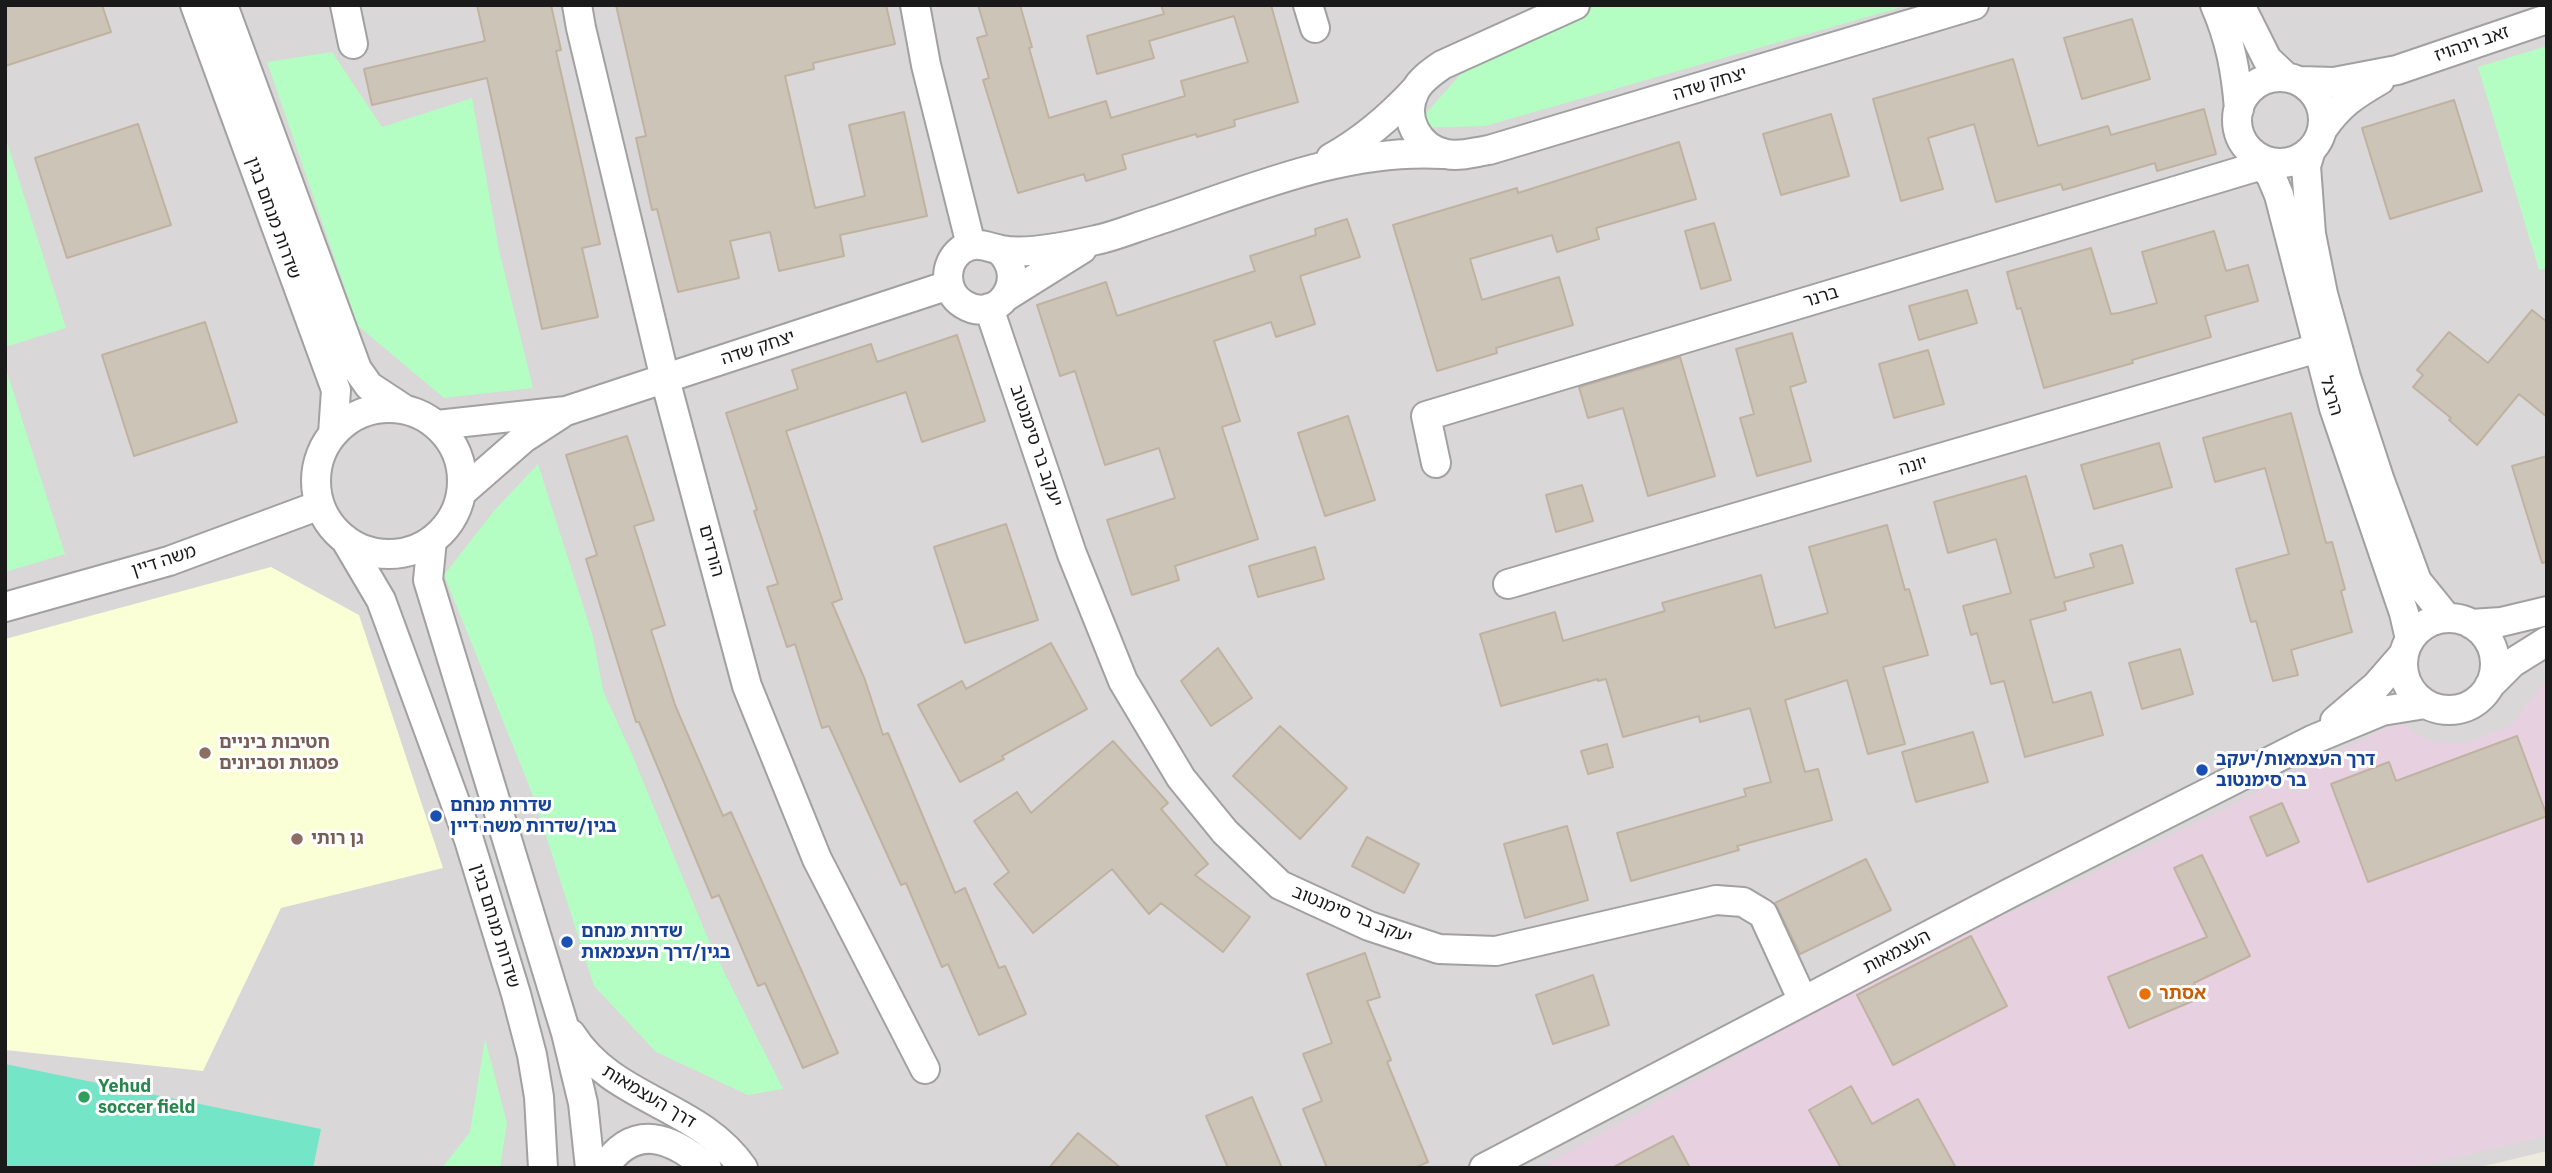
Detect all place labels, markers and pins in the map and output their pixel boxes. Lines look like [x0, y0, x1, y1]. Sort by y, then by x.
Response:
place label: חטיבות ביניים פסגות וסביונים [219, 732, 339, 774]
marker: חטיבות ביניים פסגות וסביונים [197, 745, 213, 761]
place label: דרך העצמאות/יעקב בר סימנטוב [2216, 749, 2375, 792]
marker: דרך העצמאות/יעקב בר סימנטוב [2194, 762, 2210, 778]
place label: שדרות מנחם בגין/שדרות משה דיין [450, 795, 617, 838]
marker: שדרות מנחם בגין/שדרות משה דיין [428, 808, 444, 824]
place label: גן רותי [311, 828, 364, 850]
marker: גן רותי [289, 831, 305, 847]
place label: שדרות מנחם בגין/דרך העצמאות [581, 921, 730, 964]
marker: שדרות מנחם בגין/דרך העצמאות [559, 934, 575, 950]
place label: אסתר [2159, 983, 2206, 1005]
marker: אסתר [2137, 986, 2153, 1002]
place label: Yehud soccer field [98, 1076, 195, 1118]
marker: Yehud soccer field [76, 1089, 92, 1105]

